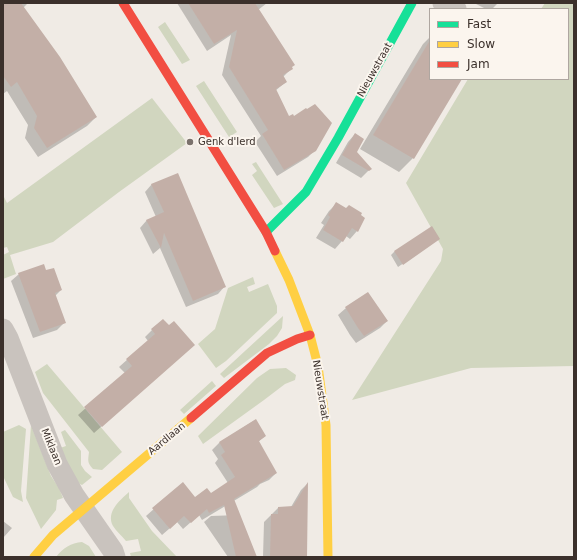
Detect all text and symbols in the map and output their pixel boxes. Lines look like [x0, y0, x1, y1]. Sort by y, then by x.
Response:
legend [429, 8, 569, 80]
text: Fast [467, 17, 491, 31]
text: Slow [467, 37, 495, 51]
street label: Nieuwstraat [355, 41, 395, 99]
text: Jam [467, 57, 490, 71]
place label: Genk d'Ierd [198, 136, 256, 148]
marker: Genk d'Ierd [185, 137, 195, 147]
street label: Nieuwstraat [309, 359, 331, 421]
street label: Aardlaan [146, 420, 188, 458]
street label: Miklaan [38, 427, 64, 467]

